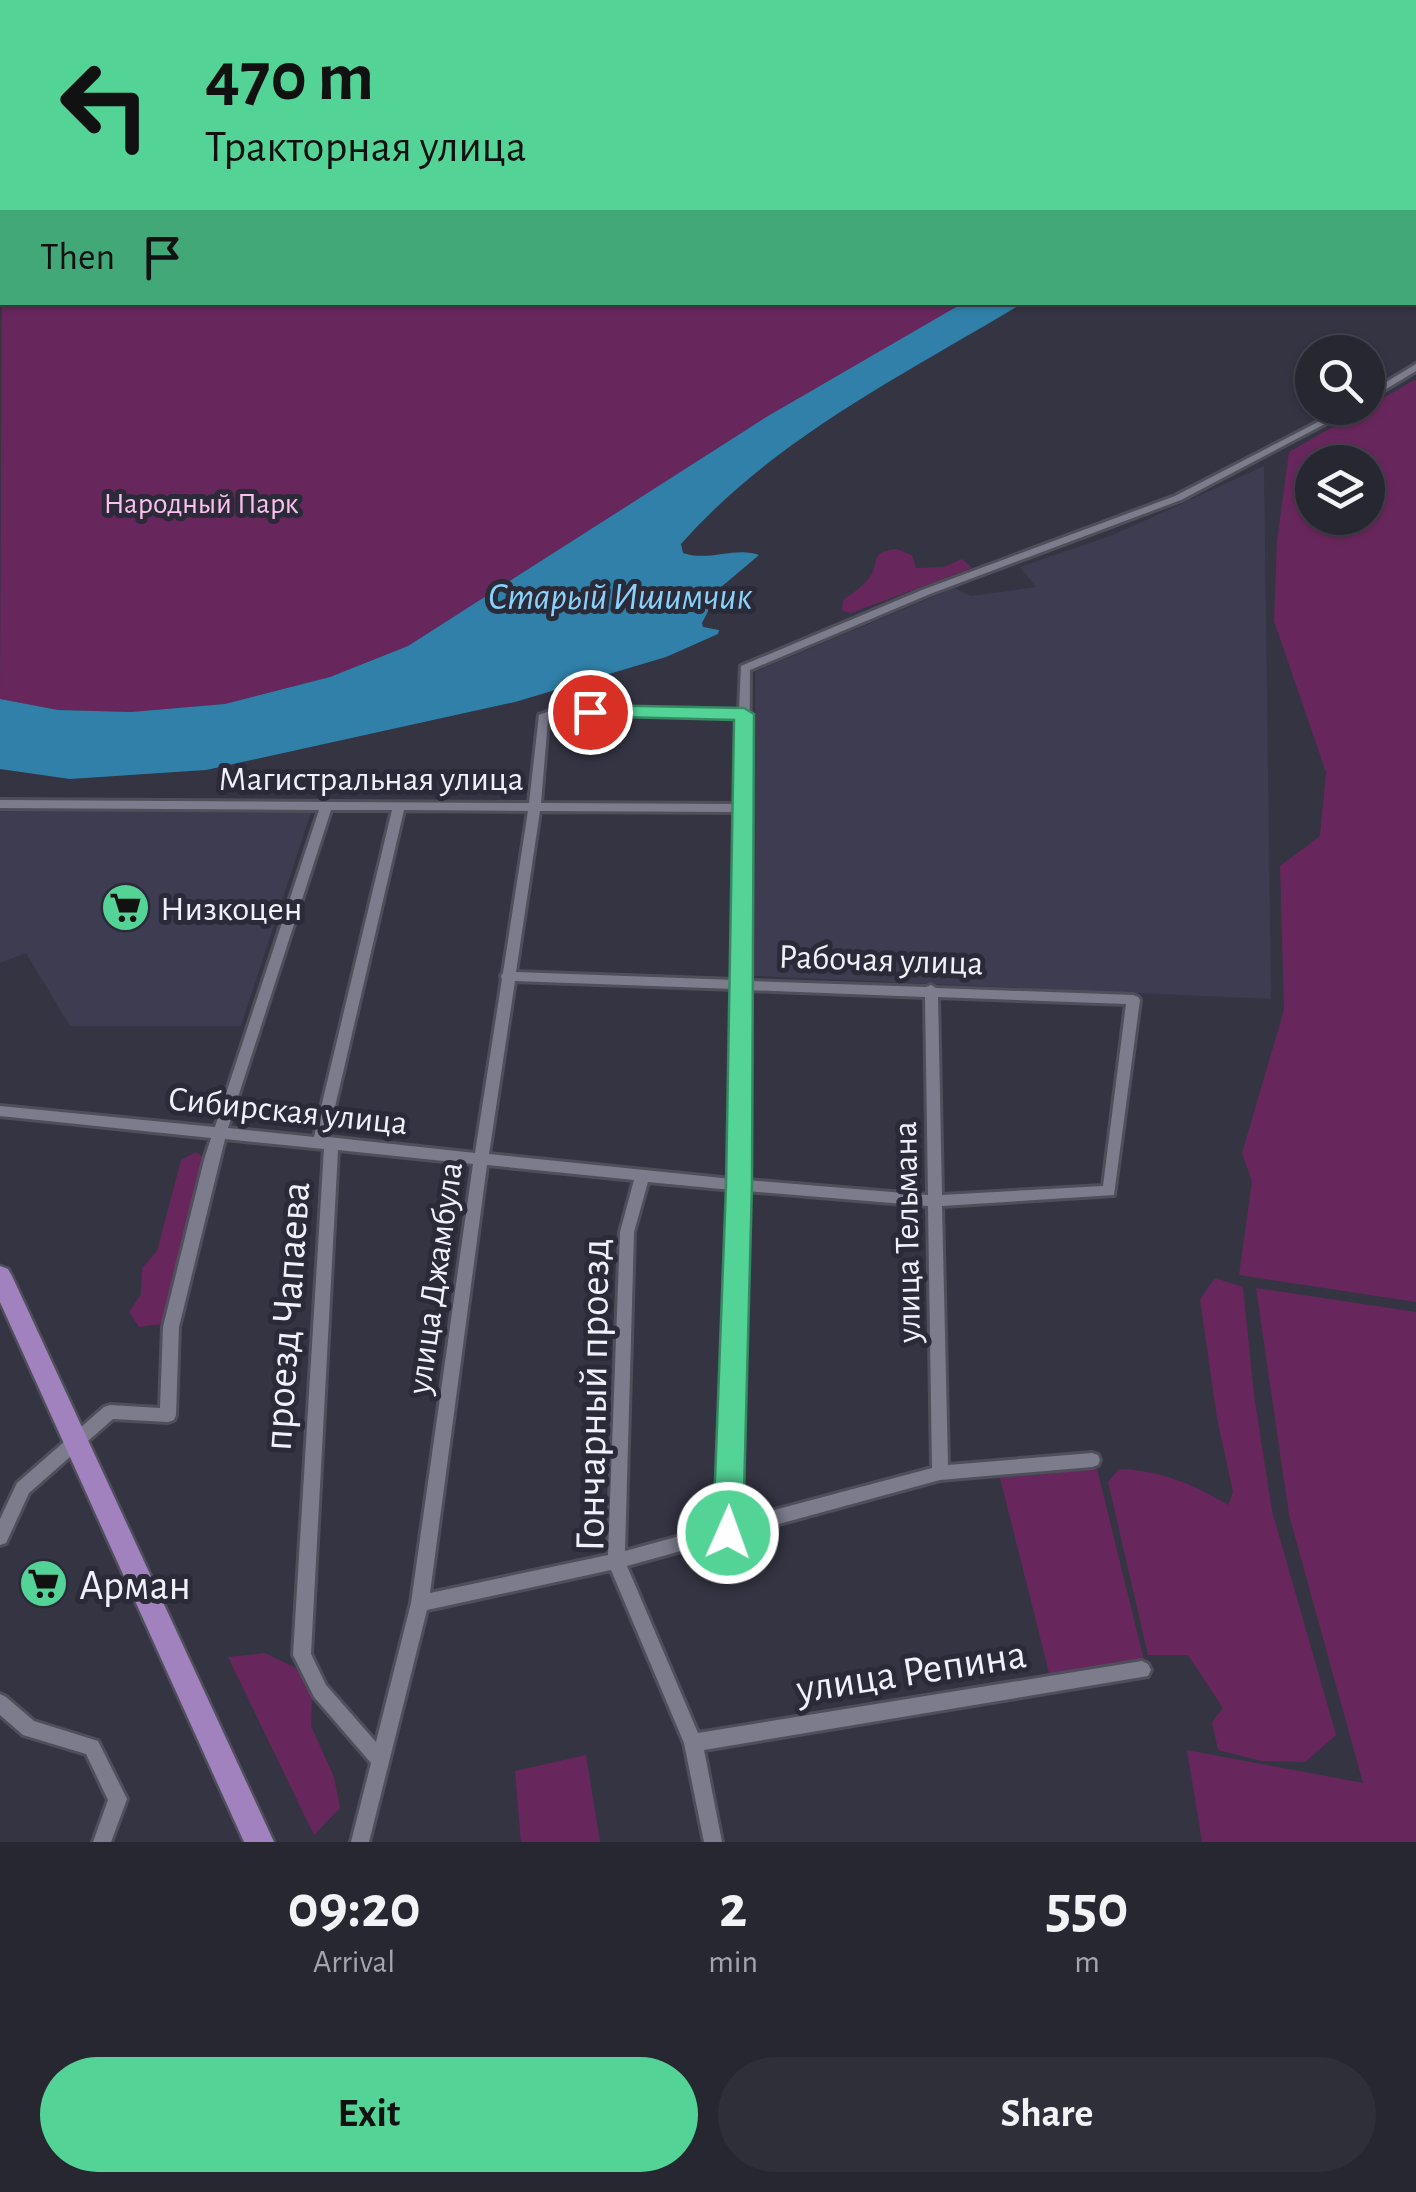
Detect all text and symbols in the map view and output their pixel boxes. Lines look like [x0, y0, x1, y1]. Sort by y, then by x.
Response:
icon: left [40, 40, 170, 170]
text: 470 m [205, 43, 374, 113]
text: Тракторная улица [205, 125, 527, 170]
icon: arrive [135, 230, 190, 285]
text: Then [40, 239, 115, 277]
map controls [1295, 335, 1385, 535]
button: search [1295, 335, 1385, 425]
button: layers [1295, 445, 1385, 535]
park label: Народный Парк [103, 489, 299, 519]
water label: Старый Ишимчик [488, 579, 753, 617]
pin [548, 670, 633, 755]
icon: arrive [563, 685, 618, 740]
street label: Магистральная улица [218, 762, 524, 797]
supermarket icon: Низкоцен [99, 882, 151, 934]
place label: Низкоцен [160, 892, 302, 927]
street label: Рабочая улица [778, 939, 984, 982]
street label: Сибирская улица [166, 1082, 409, 1141]
street label: улица Тельмана [888, 1121, 927, 1344]
street label: улица Джамбула [402, 1160, 469, 1398]
street label: проезд Чапаева [257, 1180, 317, 1452]
street label: Гончарный проезд [569, 1238, 617, 1552]
position arrow [676, 1481, 780, 1585]
supermarket icon: Арман [18, 1558, 70, 1610]
place label: Арман [79, 1565, 191, 1607]
street label: улица Репина [792, 1633, 1029, 1711]
text: 09:20 [287, 1878, 421, 1938]
text: 2 [719, 1878, 747, 1938]
text: 550 [1045, 1878, 1129, 1938]
text: Arrival [313, 1946, 395, 1978]
text: min [708, 1946, 758, 1978]
text: m [1074, 1946, 1100, 1978]
button: Exit [40, 2057, 698, 2172]
button: Share [718, 2057, 1376, 2172]

